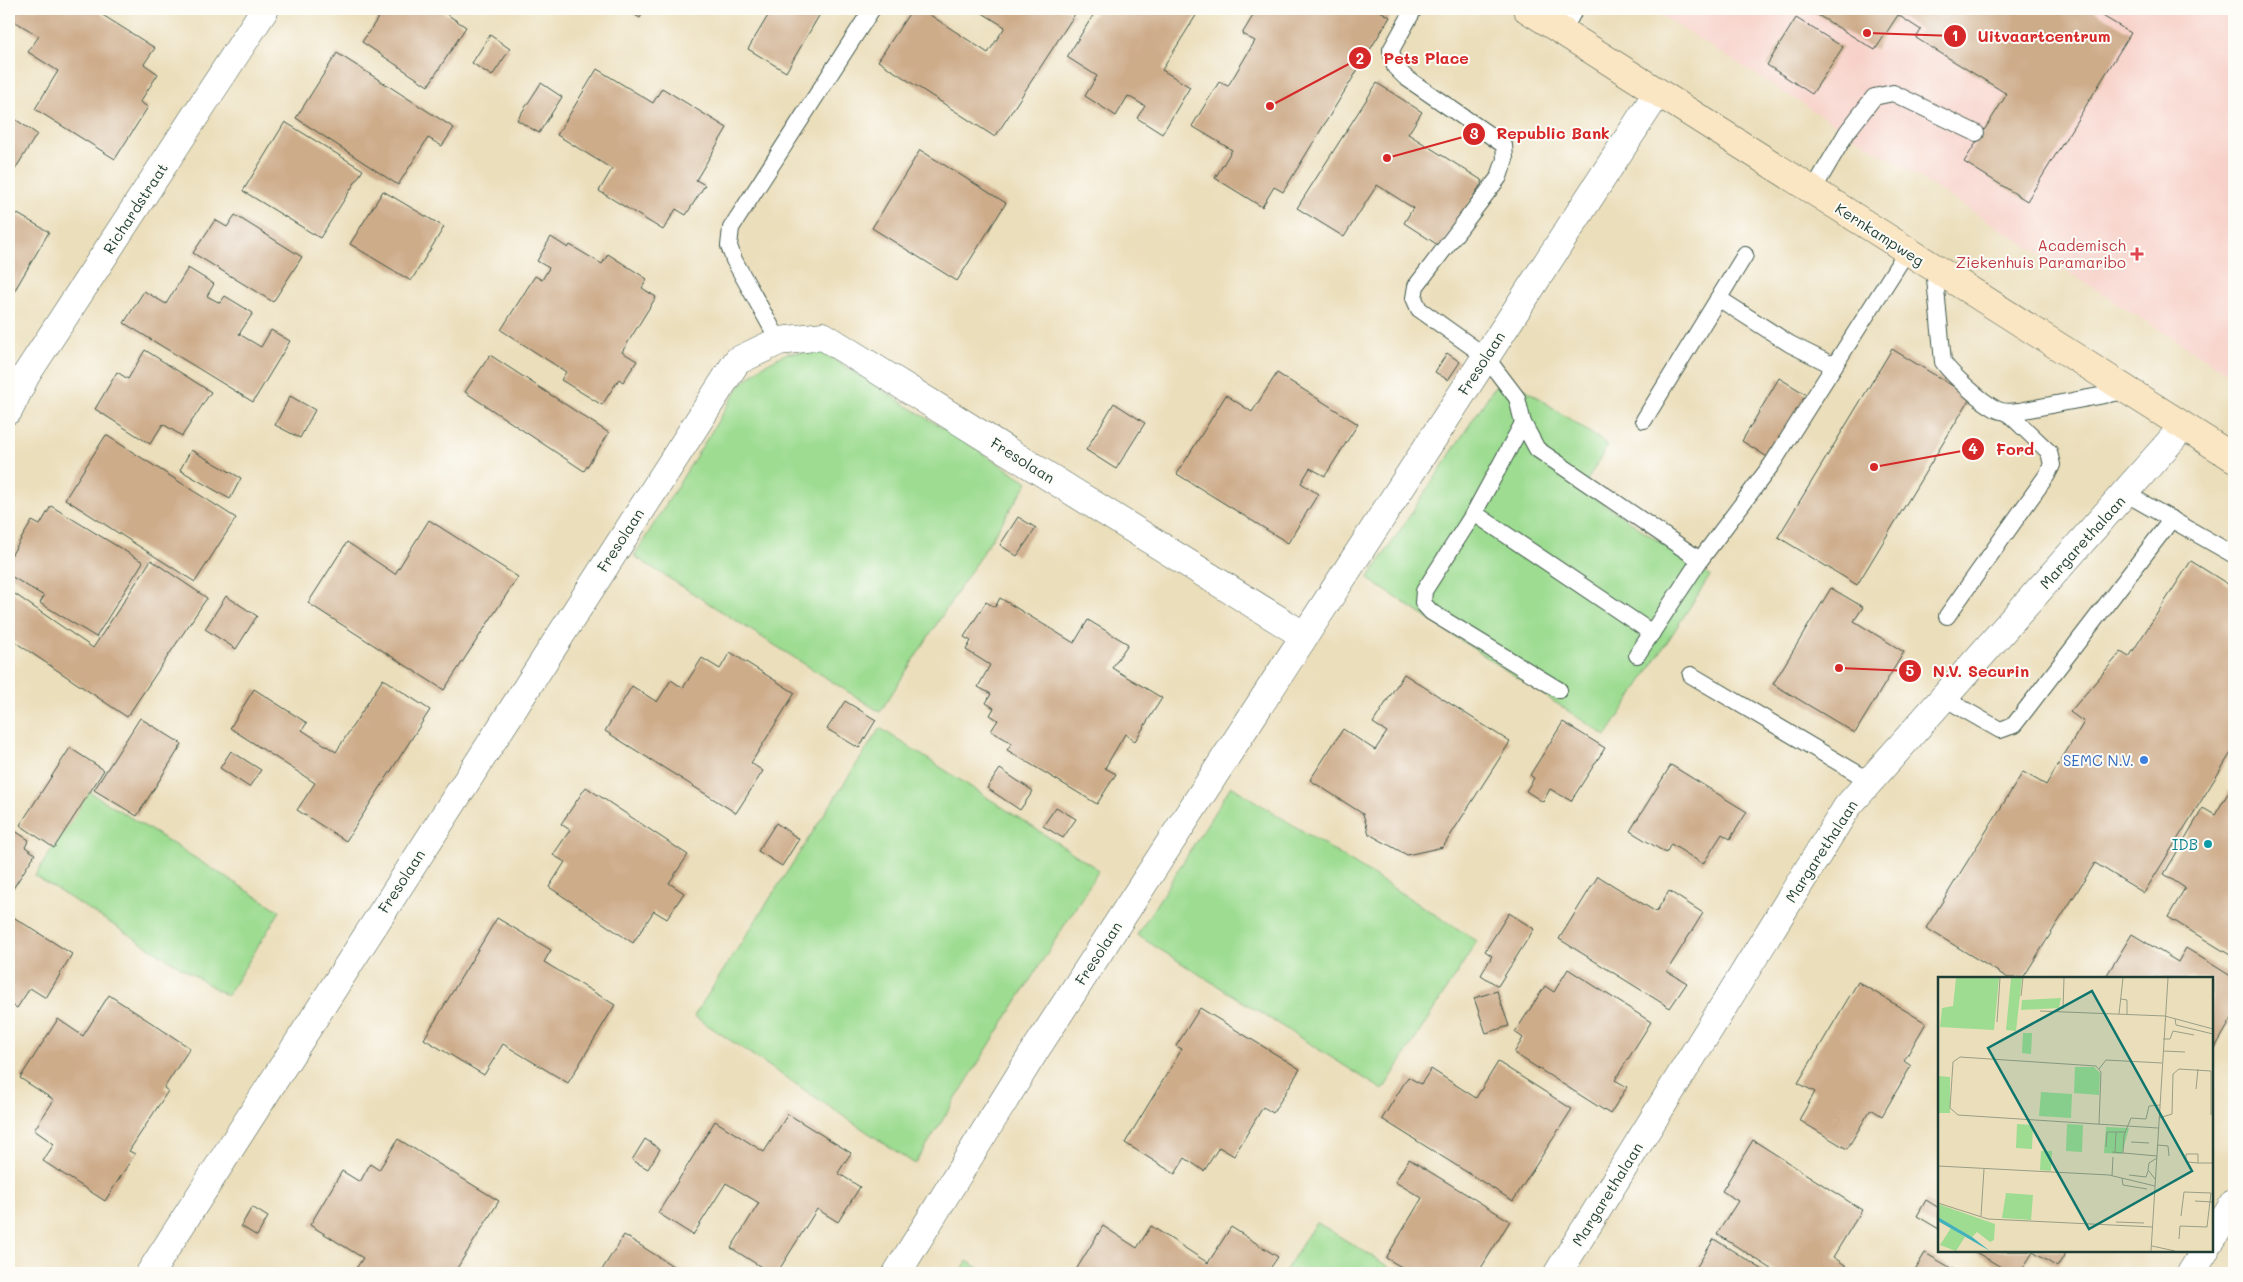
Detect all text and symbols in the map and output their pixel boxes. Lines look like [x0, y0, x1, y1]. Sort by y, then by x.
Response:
callout: Uitvaartcentrum [1943, 21, 2121, 52]
text: 1 [1952, 25, 1958, 45]
text: Uitvaartcentrum [1977, 25, 2111, 46]
callout: Pets Place [1348, 43, 1478, 74]
text: Pets Place [1383, 47, 1469, 68]
text: 2 [1356, 48, 1364, 68]
callout: Republic Bank [1462, 118, 1620, 149]
text: Republic Bank [1496, 122, 1610, 143]
text: 3 [1469, 123, 1479, 143]
street label: Richardstraat [98, 159, 172, 257]
street label: Kernkampweg [1832, 198, 1929, 270]
place label: Academisch Ziekenhuis Paramaribo [1956, 235, 2126, 272]
marker: Academisch Ziekenhuis Paramaribo [2130, 247, 2144, 261]
street label: Fresolaan [1453, 327, 1509, 399]
street label: Fresolaan [987, 432, 1059, 488]
callout: Ford [1960, 434, 2044, 465]
text: 4 [1968, 438, 1978, 458]
text: Ford [1996, 438, 2034, 459]
street label: Margarethalaan [2035, 491, 2129, 593]
street label: Fresolaan [592, 504, 648, 576]
callout: N.V. Securin [1897, 656, 2039, 687]
text: 5 [1906, 660, 1915, 680]
text: N.V. Securin [1933, 660, 2029, 681]
place label: SEMC N.V. [2063, 750, 2134, 770]
marker: SEMC N.V. [2138, 754, 2150, 766]
street label: Margarethalaan [1780, 796, 1862, 906]
place label: IDB [2172, 834, 2198, 854]
marker: IDB [2202, 838, 2214, 850]
street label: Fresolaan [373, 845, 429, 917]
street label: Fresolaan [1070, 917, 1126, 989]
inset map [1938, 977, 2213, 1252]
street label: Margarethalaan [1567, 1138, 1647, 1250]

